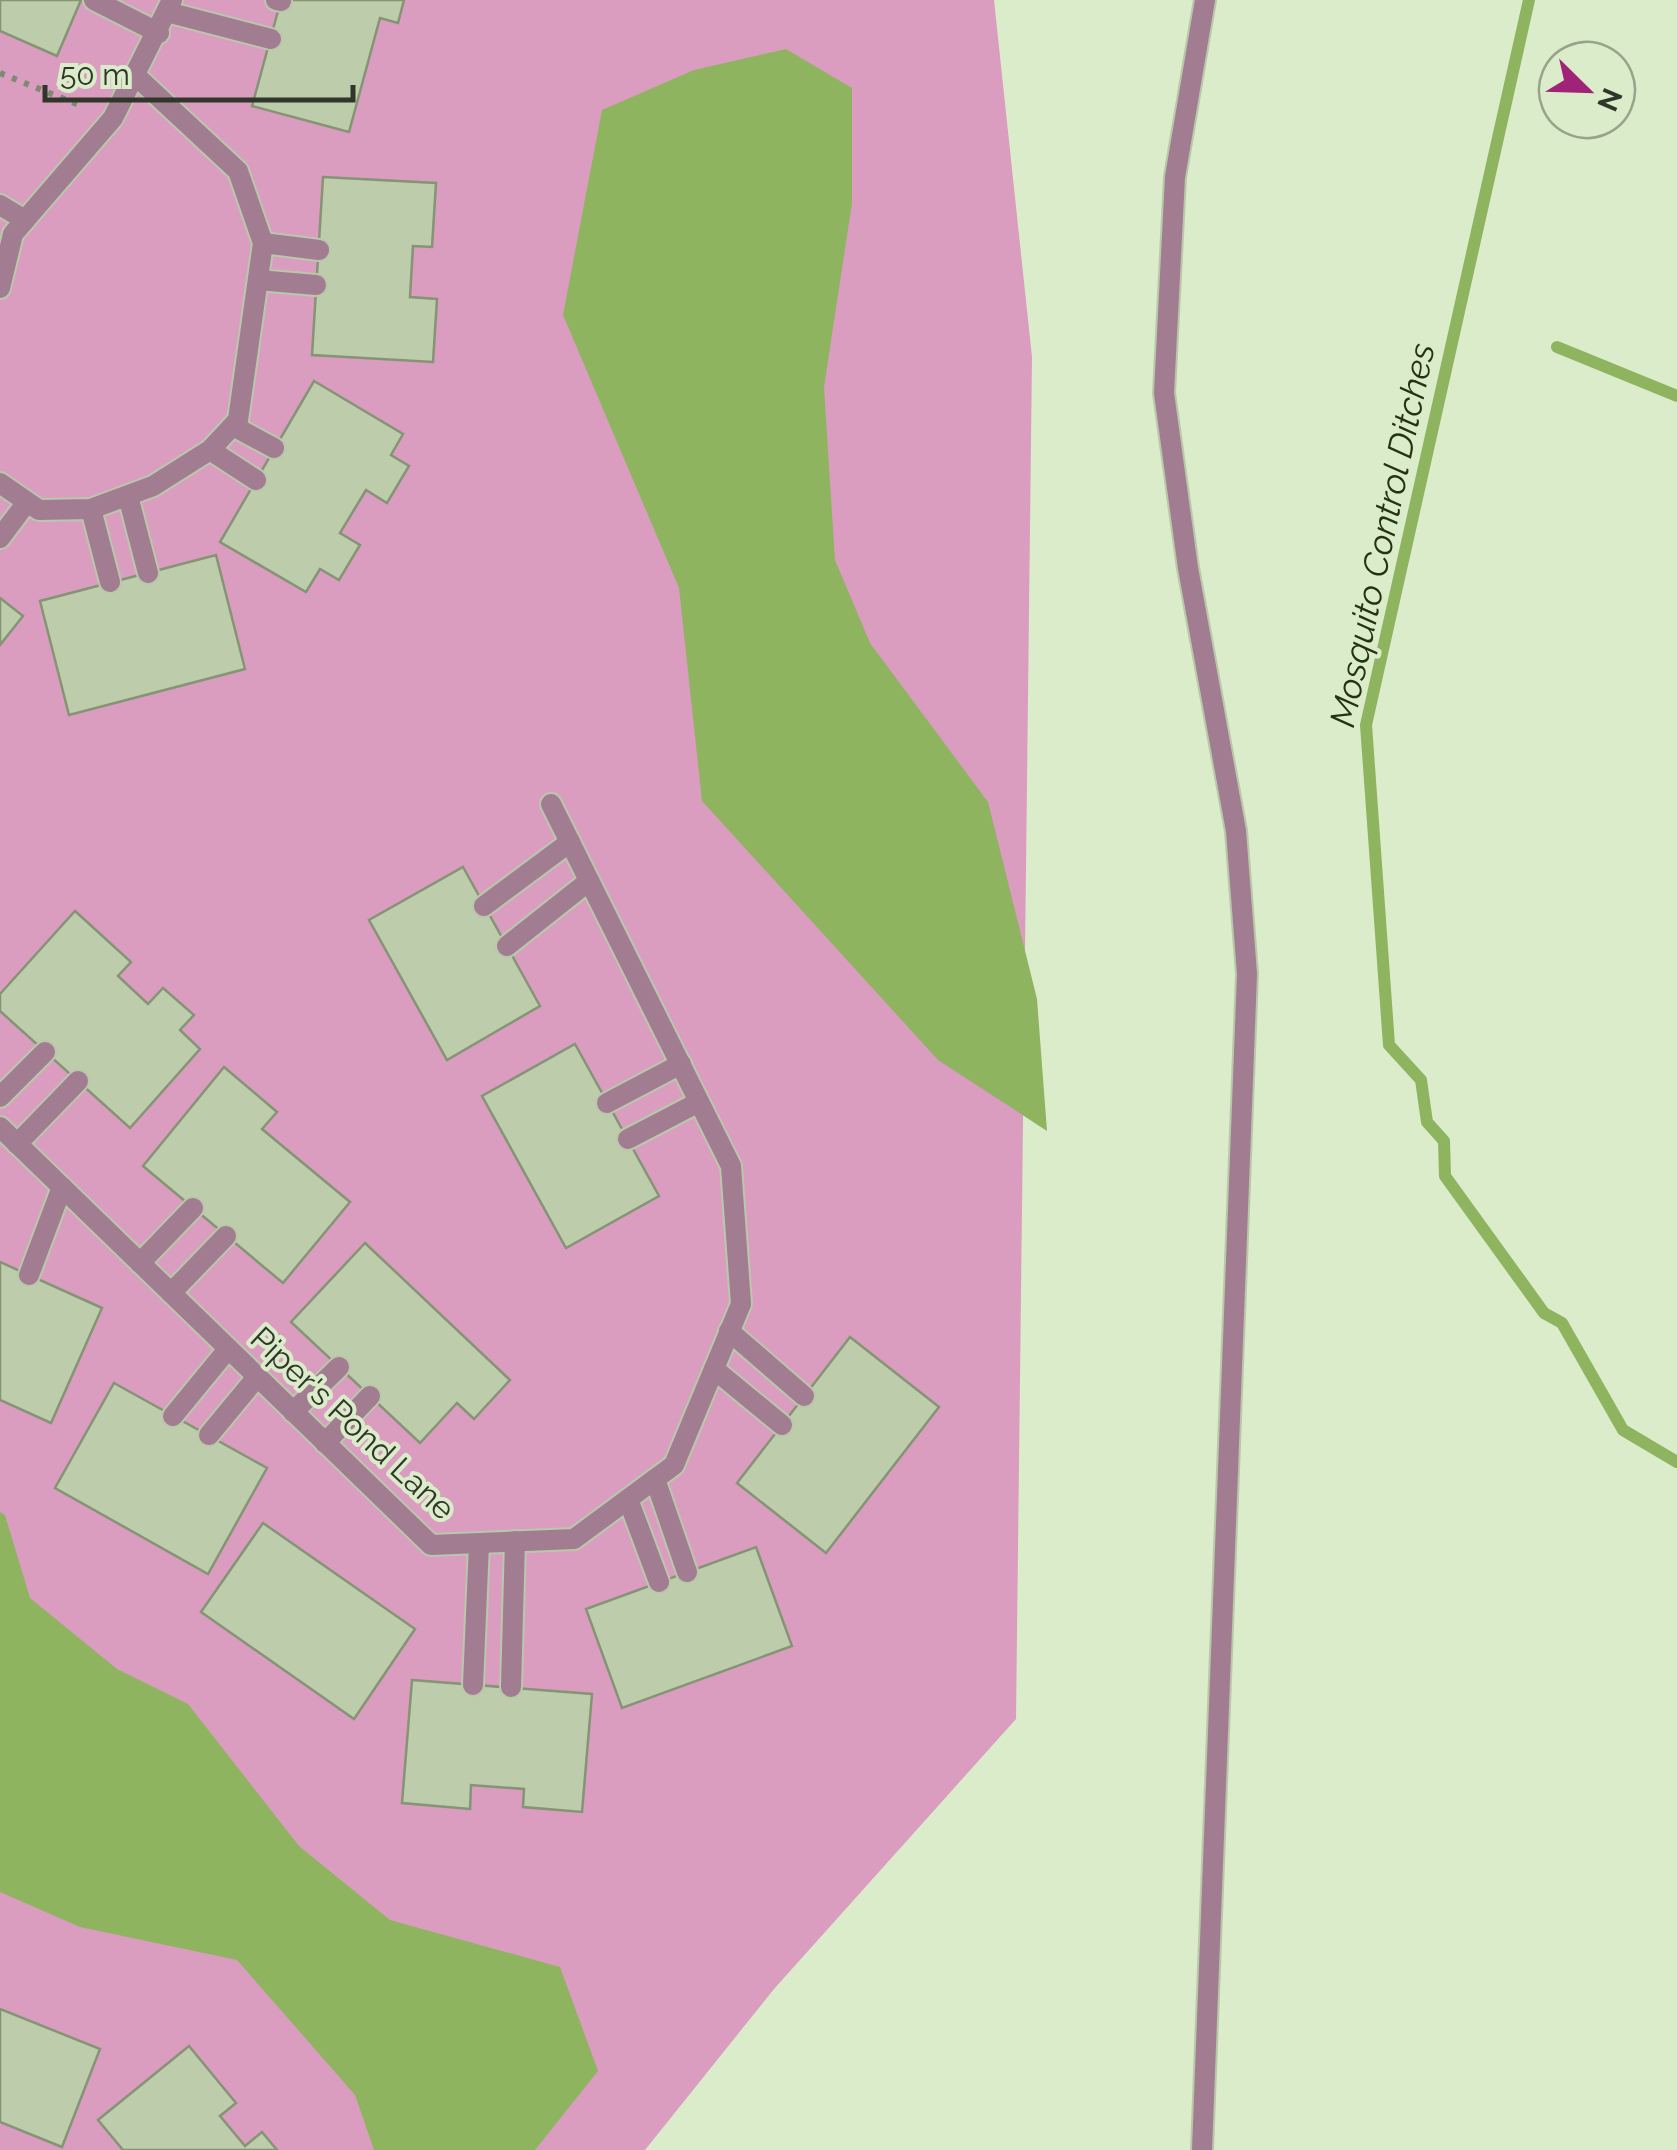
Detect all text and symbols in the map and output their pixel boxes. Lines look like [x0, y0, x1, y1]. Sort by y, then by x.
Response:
scale bar [45, 40, 352, 102]
north arrow [1537, 40, 1637, 140]
text: 50 m [60, 57, 130, 92]
text: N [1590, 83, 1629, 116]
water label: Mosquito Control Ditches [1321, 339, 1443, 731]
street label: Piper's Pond Lane [243, 1319, 463, 1527]

